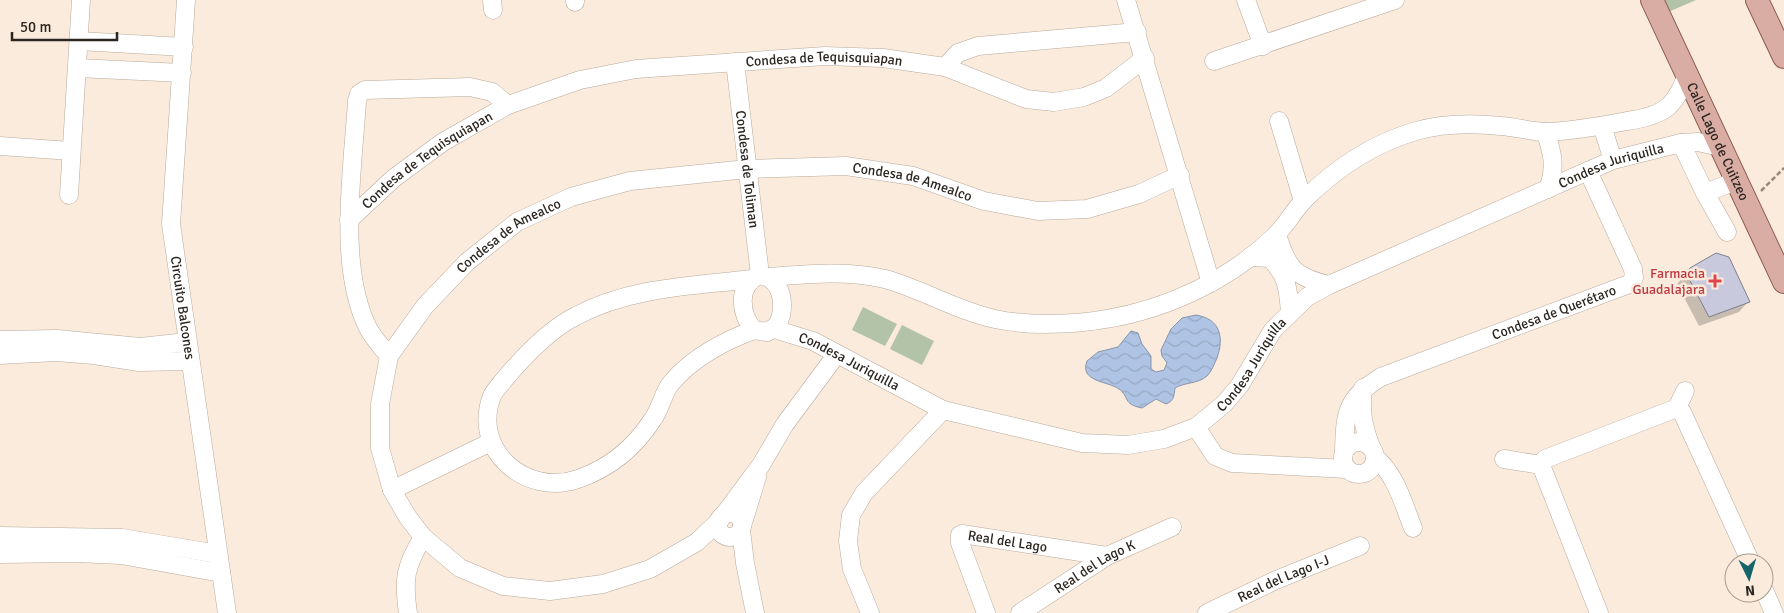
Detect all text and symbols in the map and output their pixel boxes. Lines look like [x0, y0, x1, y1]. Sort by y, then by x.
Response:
scale bar [12, 10, 118, 42]
text: 50 m [20, 18, 51, 36]
street label: Condesa de Tequisquiapan [745, 48, 904, 70]
street label: Calle Lago de Cuitzeo [1683, 80, 1753, 203]
street label: Condesa de Tequisquiapan [358, 108, 496, 213]
street label: Condesa de Toliman [732, 110, 762, 229]
street label: Condesa Juriquilla [1556, 140, 1666, 192]
street label: Condesa de Amealco [851, 159, 974, 205]
street label: Condesa de Amealco [453, 195, 564, 277]
street label: Circuito Balcones [167, 255, 198, 361]
place label: Farmacia Guadalajara [1632, 265, 1705, 298]
marker: Farmacia Guadalajara [1709, 275, 1721, 287]
street label: Condesa de Querétaro [1490, 282, 1619, 344]
street label: Condesa Juriquilla [1213, 314, 1290, 416]
street label: Condesa Juriquilla [797, 329, 902, 394]
street label: Real del Lago [967, 527, 1048, 556]
street label: Real del Lago K [1051, 536, 1138, 597]
street label: Real del Lago I-J [1235, 551, 1332, 606]
north arrow [1724, 553, 1774, 603]
text: N [1744, 582, 1756, 599]

